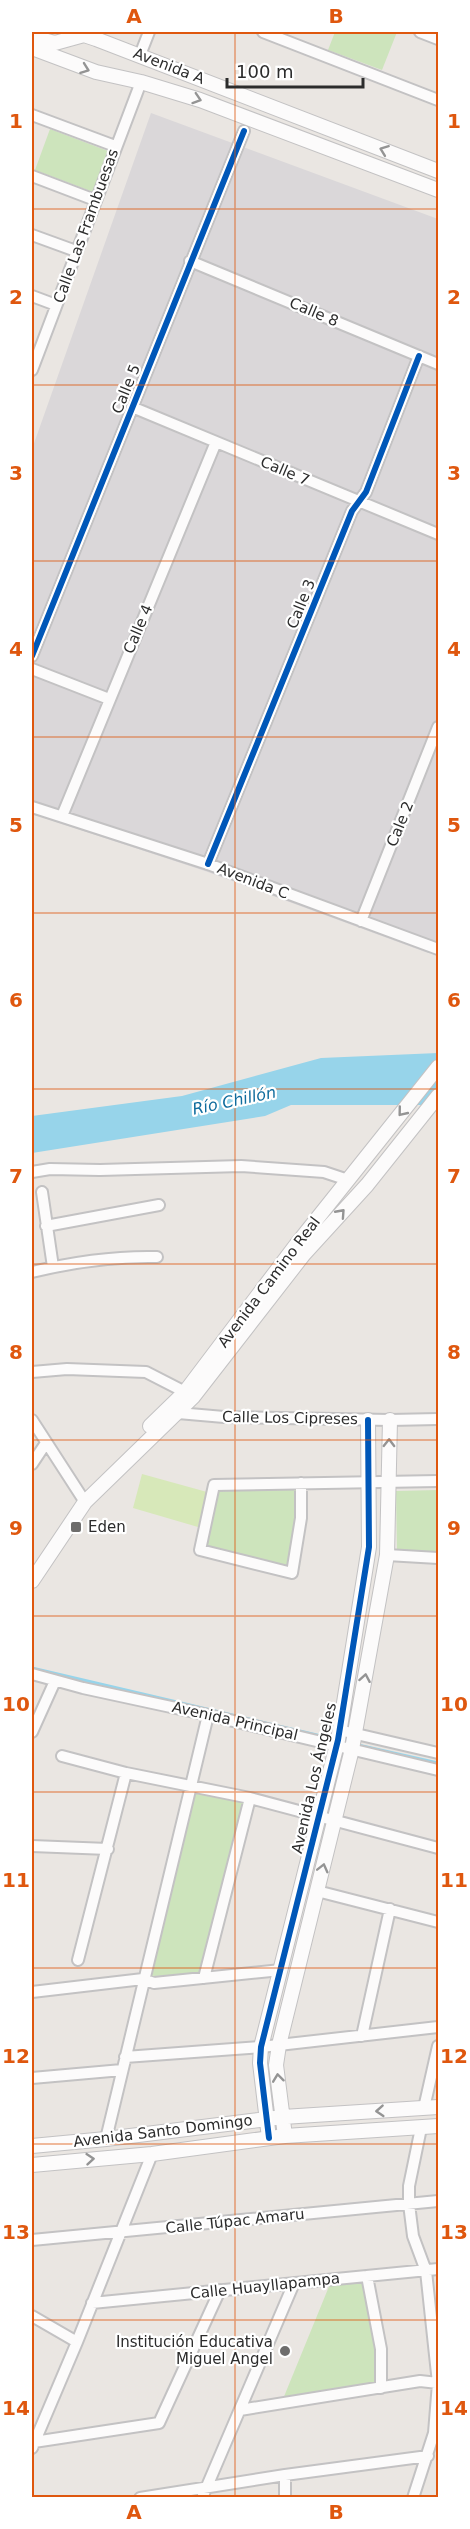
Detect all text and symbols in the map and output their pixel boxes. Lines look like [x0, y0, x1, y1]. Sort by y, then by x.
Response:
text: A [126, 4, 142, 28]
text: B [328, 4, 344, 28]
street label: Avenida A [131, 44, 208, 88]
scale bar [227, 51, 364, 89]
one-way arrow [79, 61, 90, 74]
text: 100 m [236, 61, 294, 82]
one-way arrow [191, 92, 202, 104]
text: 1 [9, 109, 23, 133]
text: 1 [447, 109, 461, 133]
one-way arrow [379, 145, 390, 157]
street label: Calle Las Frambuesas [50, 146, 122, 306]
text: 2 [9, 285, 23, 309]
text: 2 [447, 285, 461, 309]
street label: Calle 8 [287, 294, 341, 330]
street label: Calle 5 [108, 362, 144, 416]
street label: Calle 7 [258, 453, 312, 489]
text: 3 [9, 461, 23, 485]
text: 3 [447, 461, 461, 485]
street label: Calle 3 [283, 577, 319, 631]
street label: Calle 4 [120, 602, 156, 656]
text: 4 [9, 637, 23, 661]
text: 4 [447, 637, 461, 661]
street label: Cale 2 [383, 799, 417, 849]
text: 5 [9, 813, 23, 837]
text: 5 [447, 813, 461, 837]
street label: Avenida C [215, 859, 291, 903]
text: 6 [9, 988, 23, 1012]
text: 6 [447, 988, 461, 1012]
water label: Río Chillón [191, 1082, 278, 1119]
one-way arrow [398, 1106, 409, 1117]
text: 7 [9, 1164, 23, 1188]
text: 7 [447, 1164, 461, 1188]
one-way arrow [334, 1209, 345, 1219]
street label: Avenida Camino Real [214, 1213, 324, 1351]
text: 8 [9, 1340, 23, 1364]
text: 8 [447, 1340, 461, 1364]
street label: Calle Los Cipreses [222, 1408, 358, 1428]
one-way arrow [383, 1438, 395, 1447]
text: 9 [9, 1516, 23, 1540]
text: 9 [447, 1516, 461, 1540]
place label: Eden [88, 1518, 126, 1536]
marker: Eden [69, 1520, 83, 1534]
one-way arrow [358, 1673, 371, 1683]
text: 10 [2, 1692, 30, 1716]
text: 10 [440, 1692, 468, 1716]
street label: Avenida Principal [170, 1698, 300, 1744]
street label: Avenida Los Ángeles [287, 1700, 340, 1855]
one-way arrow [315, 1863, 328, 1873]
text: 11 [2, 1868, 30, 1892]
text: 11 [440, 1868, 468, 1892]
text: 12 [2, 2044, 30, 2068]
text: 12 [440, 2044, 468, 2068]
one-way arrow [272, 2074, 285, 2083]
one-way arrow [376, 2104, 385, 2117]
street label: Avenida Santo Domingo [72, 2111, 254, 2151]
one-way arrow [85, 2153, 94, 2166]
street label: Calle Túpac Amaru [165, 2205, 305, 2237]
text: 13 [2, 2220, 30, 2244]
text: 13 [440, 2220, 468, 2244]
street label: Calle Huayllapampa [189, 2269, 341, 2303]
place label: Institución Educativa Miguel Angel [116, 2333, 273, 2368]
marker: Institución Educativa Miguel Angel [278, 2344, 292, 2358]
text: 14 [2, 2396, 30, 2420]
text: 14 [440, 2396, 468, 2420]
text: A [126, 2500, 142, 2524]
text: B [328, 2500, 344, 2524]

